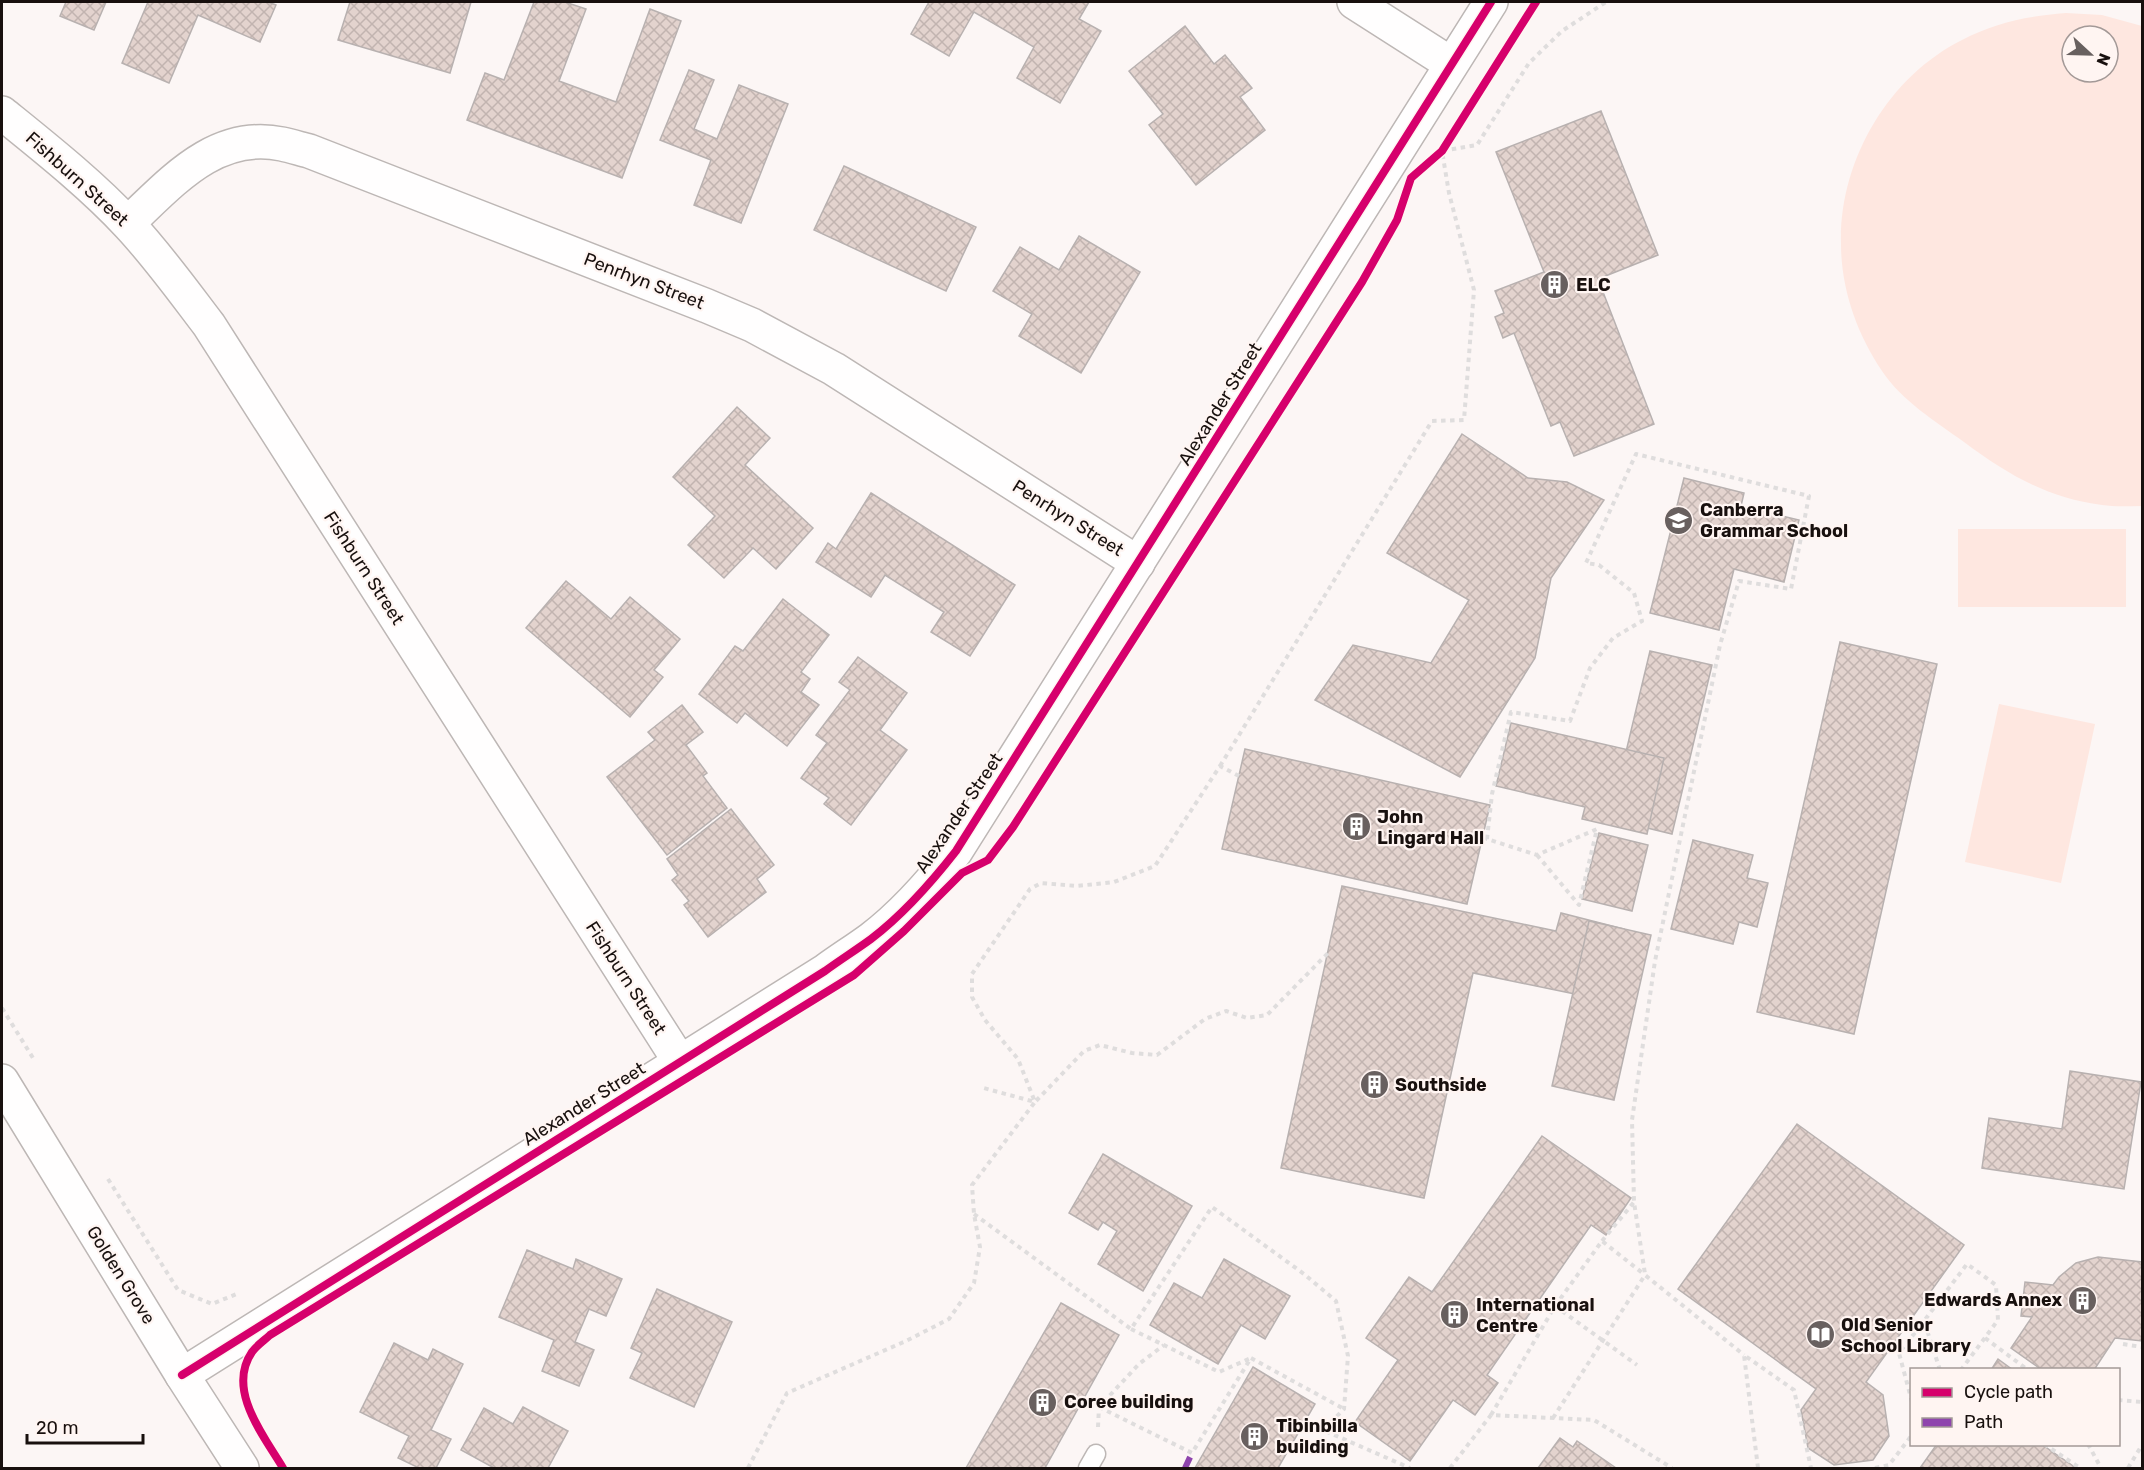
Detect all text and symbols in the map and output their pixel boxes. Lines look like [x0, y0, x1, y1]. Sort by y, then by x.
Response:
north arrow [2060, 24, 2120, 84]
text: N [2092, 51, 2114, 68]
street label: Fishburn Street [21, 127, 133, 231]
street label: Penrhyn Street [581, 248, 707, 314]
building icon: ELC [1539, 269, 1571, 301]
place label: ELC [1576, 274, 1611, 296]
street label: Alexander Street [1173, 339, 1267, 469]
street label: Penrhyn Street [1008, 475, 1128, 561]
place label: Canberra Grammar School [1700, 499, 1848, 542]
school or university icon: Canberra Grammar School [1663, 504, 1695, 536]
street label: Fishburn Street [319, 507, 409, 629]
street label: Alexander Street [911, 749, 1007, 877]
place label: John Lingard Hall [1377, 806, 1484, 849]
building icon: John Lingard Hall [1340, 811, 1372, 843]
street label: Fishburn Street [581, 917, 671, 1039]
street label: Alexander Street [519, 1057, 649, 1151]
building icon: Southside [1358, 1069, 1390, 1101]
place label: Southside [1395, 1074, 1487, 1096]
street label: Golden Grove [82, 1222, 160, 1328]
building icon: Edwards Annex [2067, 1284, 2099, 1316]
place label: Edwards Annex [1924, 1289, 2062, 1311]
place label: International Centre [1476, 1294, 1595, 1337]
building icon: International Centre [1439, 1299, 1471, 1331]
place label: Old Senior School Library [1841, 1314, 1971, 1357]
library icon: Old Senior School Library [1804, 1319, 1836, 1351]
legend [1910, 1368, 2120, 1446]
text: Cycle path [1964, 1381, 2053, 1403]
building icon: Coree building [1027, 1386, 1059, 1418]
place label: Coree building [1064, 1391, 1194, 1413]
scale bar [27, 1407, 142, 1445]
text: Path [1964, 1411, 2003, 1433]
place label: Tibinbilla building [1276, 1415, 1358, 1458]
text: 20 m [36, 1417, 78, 1439]
building icon: Tibinbilla building [1239, 1420, 1271, 1452]

